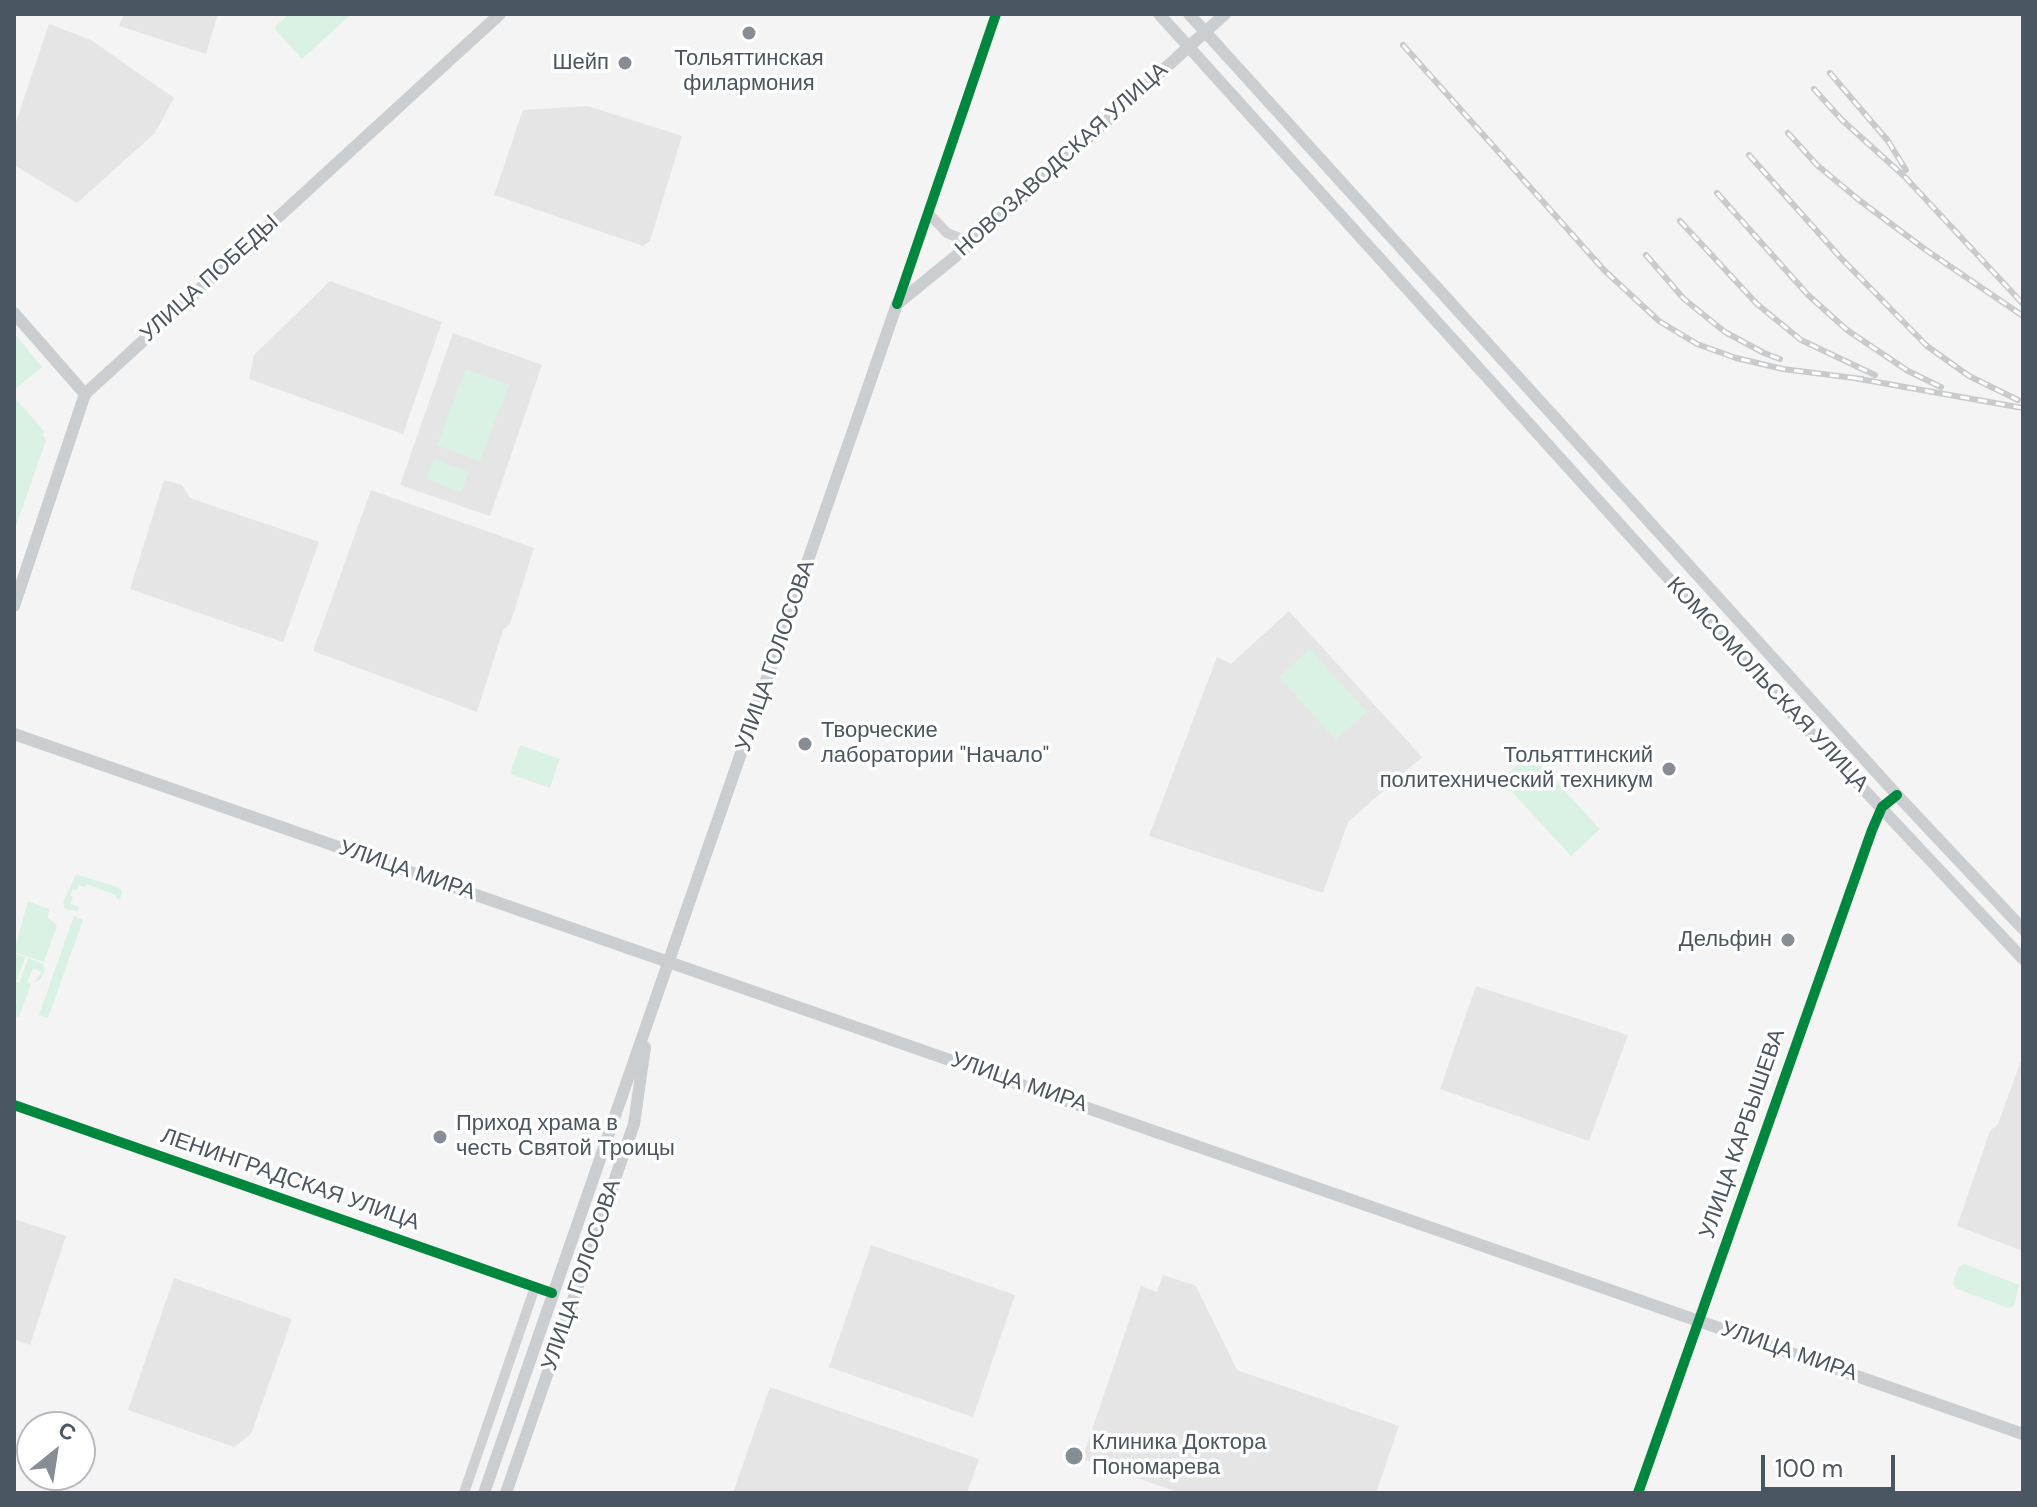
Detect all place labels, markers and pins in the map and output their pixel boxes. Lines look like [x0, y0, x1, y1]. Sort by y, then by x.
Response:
marker: Тольяттинская филармония [740, 24, 758, 42]
place label: Тольяттинская филармония [674, 46, 824, 98]
place label: Шейп [552, 50, 609, 76]
marker: Шейп [616, 54, 634, 72]
place label: Творческие лаборатории "Начало" [821, 718, 1049, 770]
marker: Творческие лаборатории "Начало" [796, 735, 814, 753]
place label: Тольяттинский политехнический техникум [1380, 743, 1653, 794]
marker: Тольяттинский политехнический техникум [1660, 760, 1678, 778]
place label: Дельфин [1679, 927, 1772, 953]
marker: Дельфин [1779, 931, 1797, 949]
place label: Приход храма в честь Святой Троицы [456, 1111, 675, 1162]
marker: Приход храма в честь Святой Троицы [431, 1128, 449, 1146]
place label: Клиника Доктора Пономарева [1092, 1430, 1266, 1482]
marker: Клиника Доктора Пономарева [1063, 1445, 1085, 1467]

